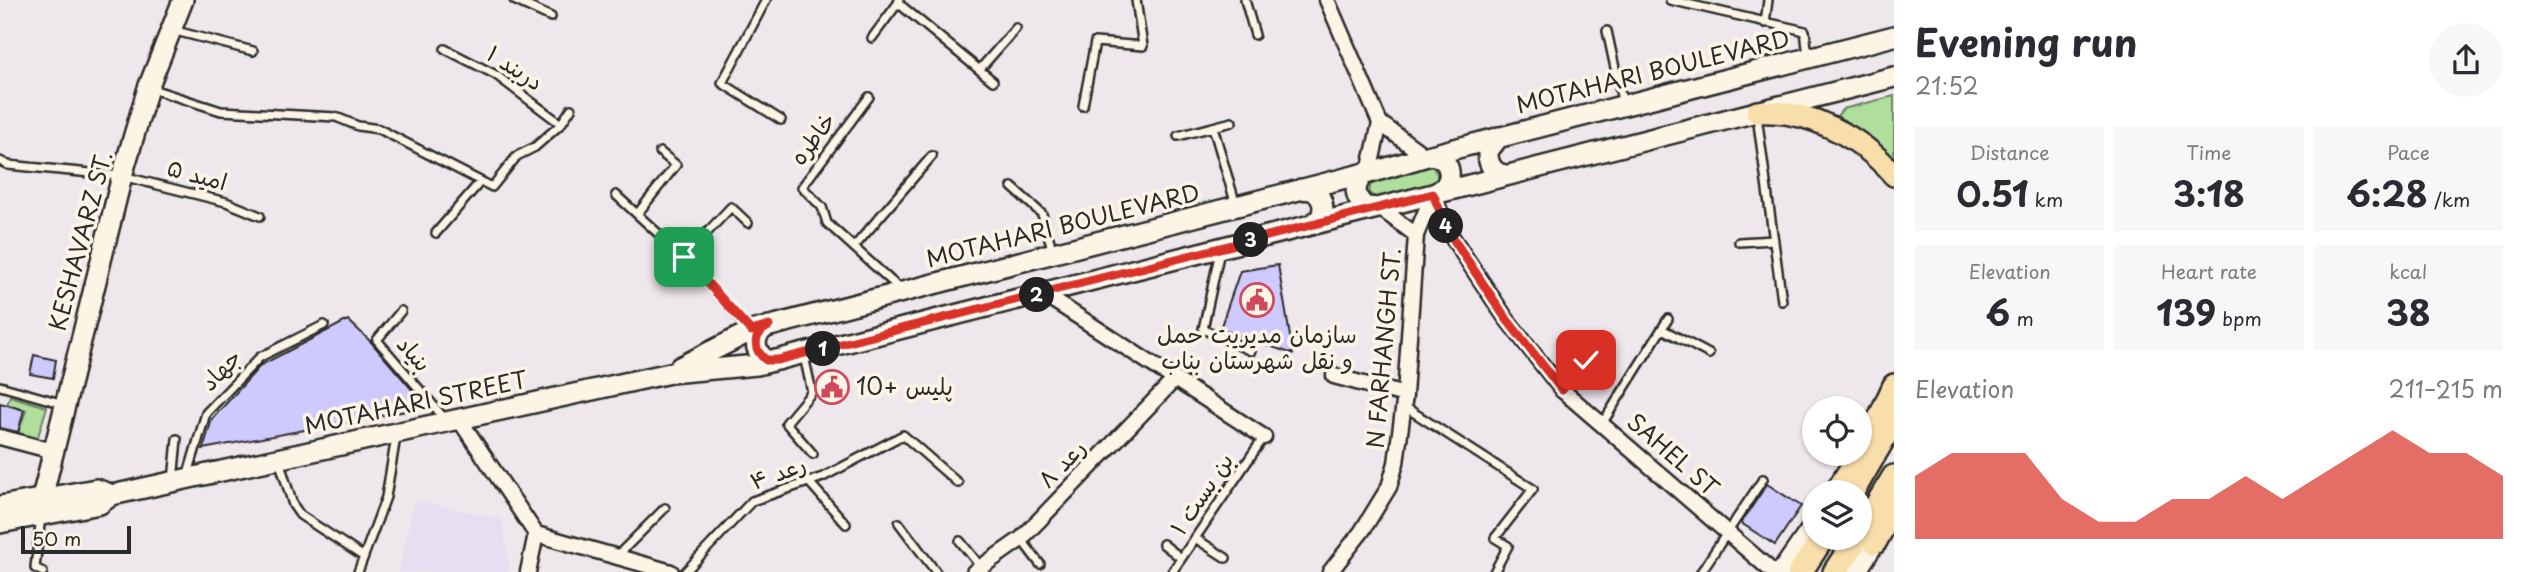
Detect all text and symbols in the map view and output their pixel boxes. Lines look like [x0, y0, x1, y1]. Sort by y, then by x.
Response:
text: Evening run [1915, 13, 2137, 70]
street label: MOTAHARI BOULEVARD [1512, 20, 1793, 121]
button: share [2429, 23, 2503, 97]
street label: دربند ۱ [480, 35, 551, 98]
text: 21:52 [1915, 68, 1979, 103]
street label: خاطره [780, 104, 843, 172]
text: Distance [1970, 138, 2050, 166]
text: Time [2187, 138, 2231, 166]
text: Pace [2387, 138, 2430, 166]
street label: KESHAVARZ ST. [39, 147, 120, 334]
street label: امید ۵ [163, 149, 231, 198]
text: 0.51 [1956, 166, 2028, 219]
text: 3:18 [2173, 166, 2245, 219]
text: 6:28 [2346, 166, 2428, 219]
street label: MOTAHARI BOULEVARD [922, 174, 1203, 275]
text: km [2028, 185, 2063, 213]
text: /km [2428, 185, 2470, 213]
pin: 4 [1428, 208, 1464, 244]
text: 4 [1439, 211, 1452, 239]
pin: 3 [1234, 222, 1268, 258]
text: 3 [1244, 225, 1257, 253]
pin [654, 227, 714, 287]
icon: arrive [665, 238, 703, 276]
street label: N FARHANGH ST. [1356, 246, 1409, 450]
text: Elevation [1969, 257, 2051, 285]
text: Heart rate [2161, 257, 2257, 285]
text: kcal [2389, 257, 2427, 285]
pin: 2 [1020, 278, 1054, 312]
text: 2 [1030, 280, 1043, 308]
public building icon: سازمان مدیریت حمل و نقل شهرستان بناب [1238, 281, 1276, 319]
text: 6 [1986, 285, 2010, 338]
text: 139 [2156, 285, 2216, 338]
text: 38 [2386, 285, 2431, 338]
text: m [2010, 304, 2034, 332]
text: bpm [2216, 304, 2262, 332]
place label: سازمان مدیریت حمل و نقل شهرستان بناب [1157, 316, 1357, 377]
street label: بنیاد [389, 327, 441, 379]
pin [1556, 330, 1616, 390]
pin: 1 [806, 332, 840, 366]
text: 1 [818, 334, 827, 362]
street label: جهاد [191, 340, 249, 398]
icon: check [1567, 341, 1605, 379]
street label: MOTAHARI STREET [301, 361, 531, 442]
public building icon: پلیس +10 [813, 368, 851, 406]
place label: پلیس +10 [856, 368, 953, 403]
text: Elevation [1915, 371, 2014, 406]
text: 211–215 m [2388, 371, 2503, 406]
map controls [1802, 396, 1872, 550]
button: locate [1802, 396, 1872, 466]
street label: SAHEL ST [1620, 404, 1728, 504]
street label: رعد ۸ [1029, 431, 1093, 495]
street label: رعد ۴ [744, 445, 811, 498]
street label: بن بست ۱ [1160, 445, 1241, 541]
button: layers [1802, 480, 1872, 550]
scale bar [21, 523, 131, 555]
text: 50 m [32, 524, 81, 552]

